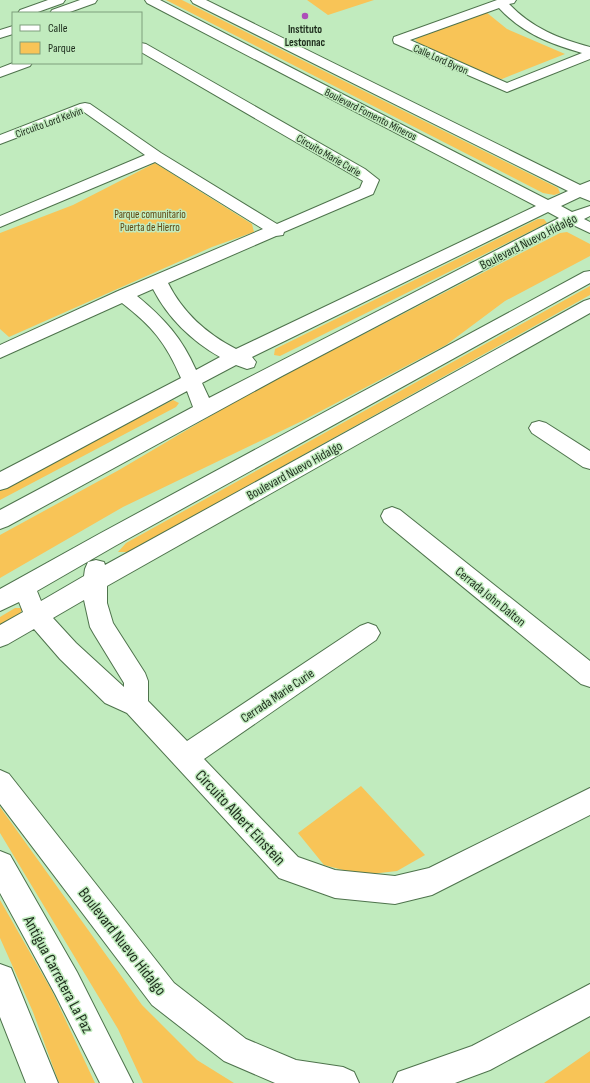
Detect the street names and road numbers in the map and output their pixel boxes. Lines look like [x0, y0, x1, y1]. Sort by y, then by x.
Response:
street label: Calle Lord Byron [411, 42, 471, 77]
street label: Boulevard Fomento Mineros [322, 86, 419, 143]
street label: Circuito Lord Kelvin [14, 104, 85, 141]
street label: Circuito Marie Curie [294, 132, 363, 179]
street label: Boulevard Nuevo Hidalgo [477, 210, 580, 273]
street label: Boulevard Nuevo Hidalgo [244, 438, 345, 504]
street label: Cerrada John Dalton [452, 564, 529, 630]
street label: Cerrada Marie Curie [238, 665, 317, 726]
street label: Circuito Albert Einstein [191, 766, 289, 870]
street label: Boulevard Nuevo Hidalgo [74, 884, 170, 1000]
street label: Antigua Carretera La Paz [18, 912, 97, 1037]

